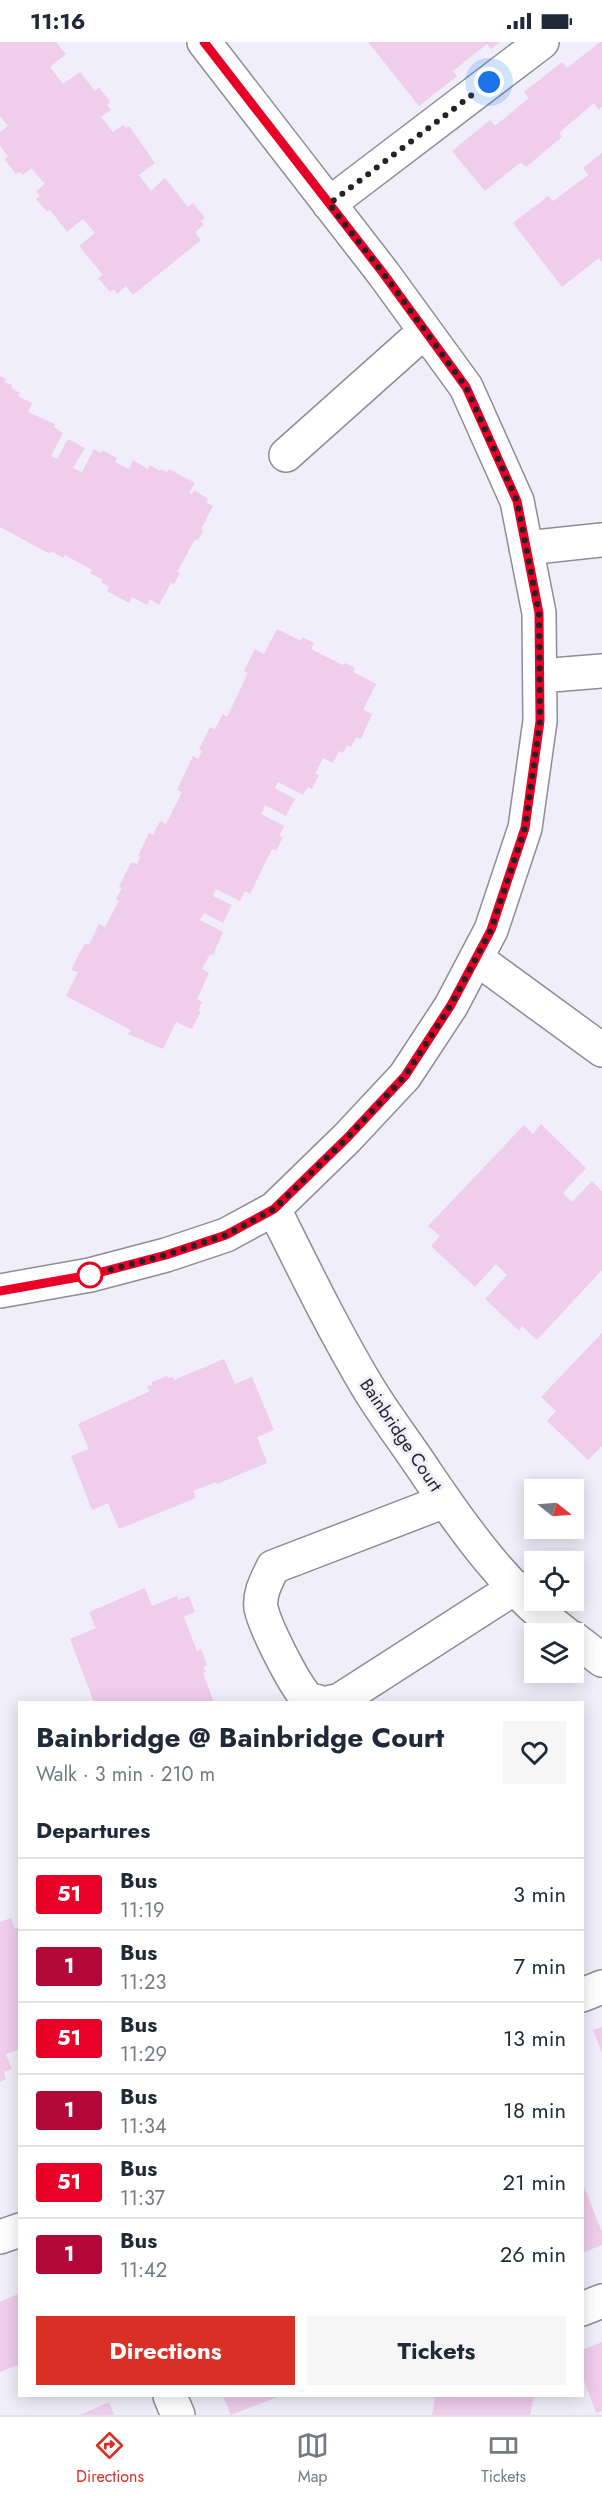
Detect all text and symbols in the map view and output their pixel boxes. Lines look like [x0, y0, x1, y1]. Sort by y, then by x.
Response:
text: 11:16 [30, 5, 85, 37]
your location [474, 67, 504, 97]
unlabelled marker [77, 1262, 103, 1288]
street label: Bainbridge Court [354, 1373, 449, 1497]
north arrow [524, 1479, 584, 1539]
map controls [524, 1479, 584, 1683]
button: locate [524, 1551, 584, 1611]
button: layers [524, 1623, 584, 1683]
text: Bainbridge @ Bainbridge Court [36, 1717, 444, 1758]
button: heart [503, 1721, 566, 1784]
text: Walk · 3 min · 210 m [36, 1760, 215, 1789]
text: Departures [36, 1814, 150, 1846]
text: Bus [120, 1864, 157, 1896]
text: 3 min [513, 1878, 566, 1910]
text: 51 [57, 1879, 81, 1909]
text: 11:19 [120, 1896, 165, 1925]
text: Bus [120, 1936, 157, 1968]
text: 7 min [513, 1950, 566, 1982]
text: 1 [64, 1951, 74, 1981]
text: 11:23 [120, 1968, 166, 1997]
text: Bus [120, 2008, 157, 2040]
text: 13 min [503, 2022, 566, 2054]
text: 51 [57, 2023, 81, 2053]
text: 11:29 [120, 2040, 167, 2069]
text: Bus [120, 2080, 157, 2112]
text: 18 min [503, 2094, 566, 2126]
text: 1 [64, 2095, 74, 2125]
text: 11:34 [120, 2112, 167, 2141]
text: Bus [120, 2152, 157, 2184]
text: 21 min [503, 2166, 566, 2198]
text: 51 [57, 2167, 81, 2197]
text: 11:37 [120, 2184, 165, 2213]
text: Bus [120, 2224, 157, 2256]
text: 26 min [500, 2238, 566, 2270]
text: 1 [64, 2239, 74, 2269]
text: 11:42 [120, 2256, 167, 2285]
button: Directions [36, 2316, 295, 2385]
button: Tickets [307, 2316, 566, 2385]
tab: Directions [76, 2429, 144, 2488]
tab: Map [296, 2429, 329, 2488]
tab: Tickets [481, 2429, 526, 2488]

